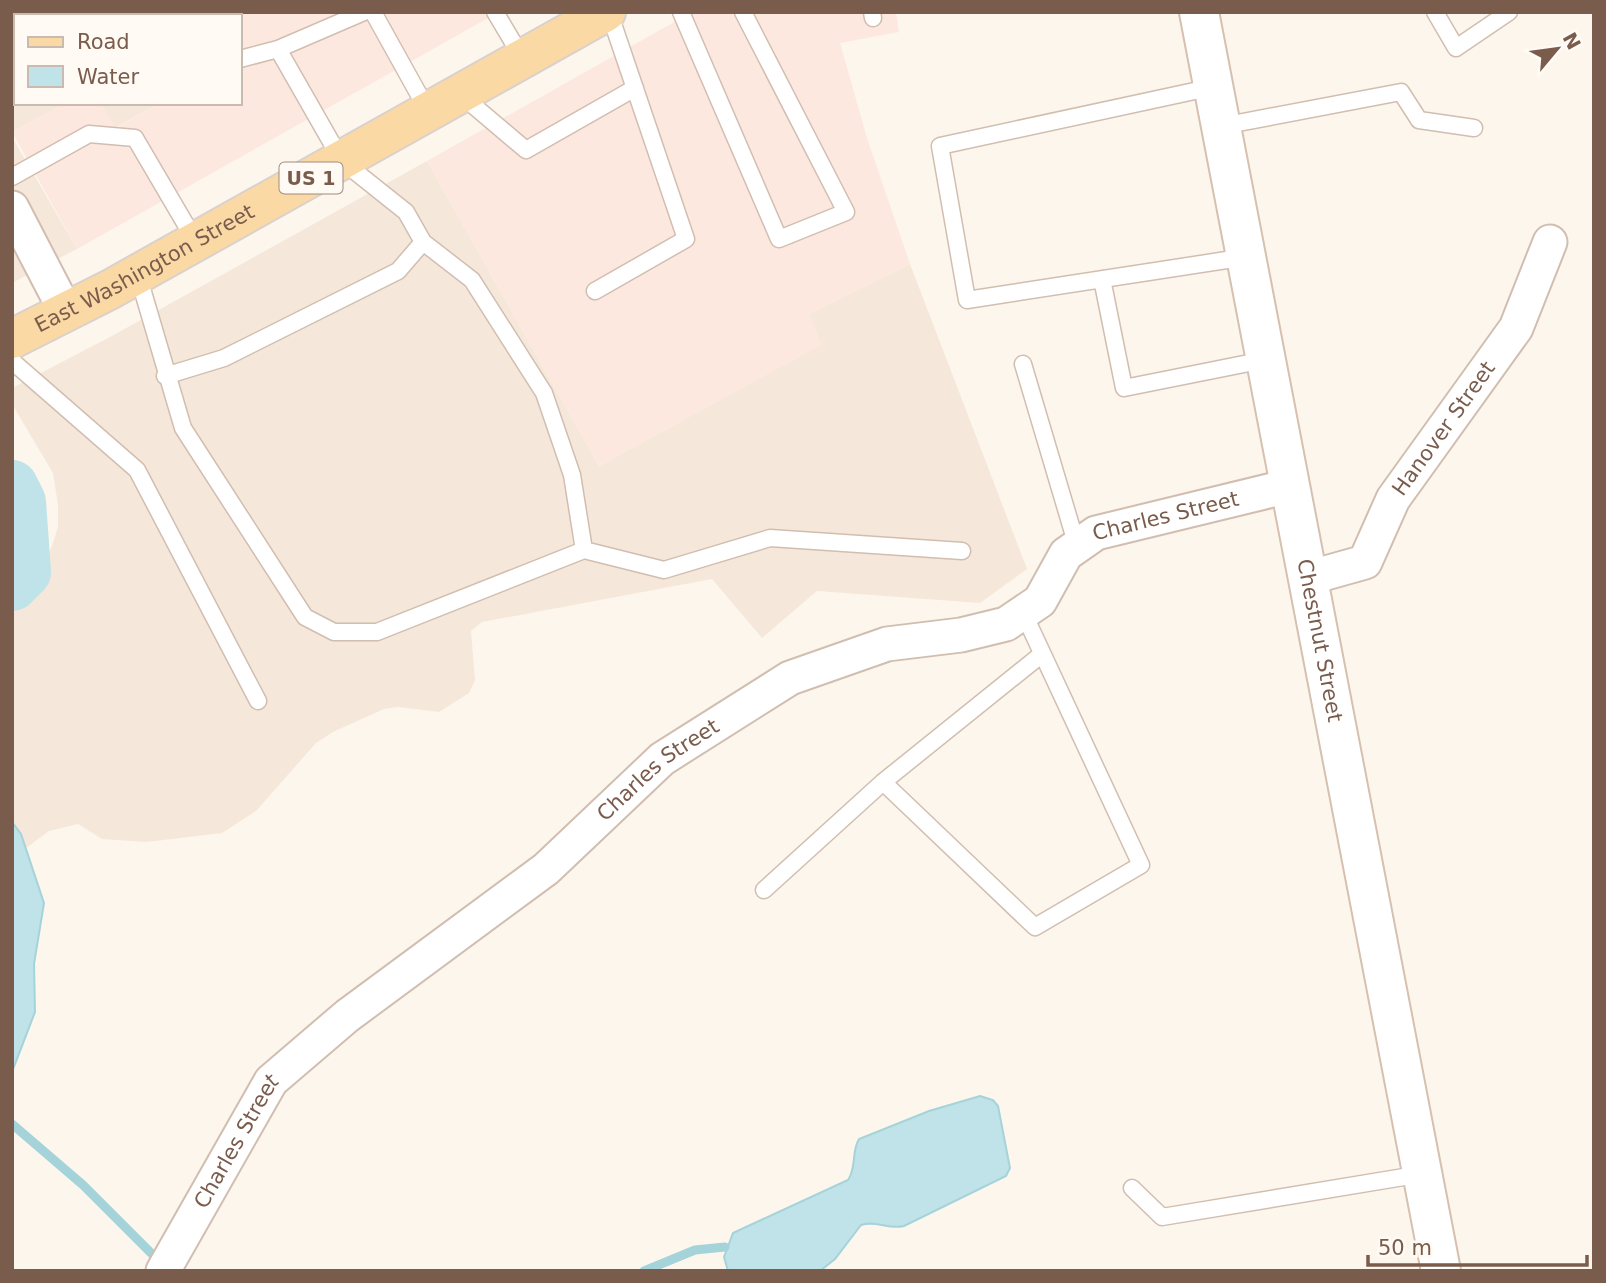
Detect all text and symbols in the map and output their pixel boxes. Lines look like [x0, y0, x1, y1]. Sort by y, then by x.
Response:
legend [14, 14, 242, 105]
north arrow [1522, 14, 1592, 84]
text: N [1558, 28, 1585, 53]
text: Road [77, 30, 130, 54]
text: Water [77, 65, 139, 89]
road number: US 1 [280, 162, 342, 194]
street label: East Washington Street [31, 199, 258, 338]
street label: Hanover Street [1387, 357, 1500, 500]
street label: Charles Street [1090, 487, 1241, 545]
street label: Chestnut Street [1292, 557, 1347, 724]
street label: Charles Street [592, 714, 723, 826]
street label: Charles Street [189, 1068, 283, 1212]
scale bar [1368, 1224, 1587, 1268]
text: 50 m [1378, 1236, 1432, 1260]

